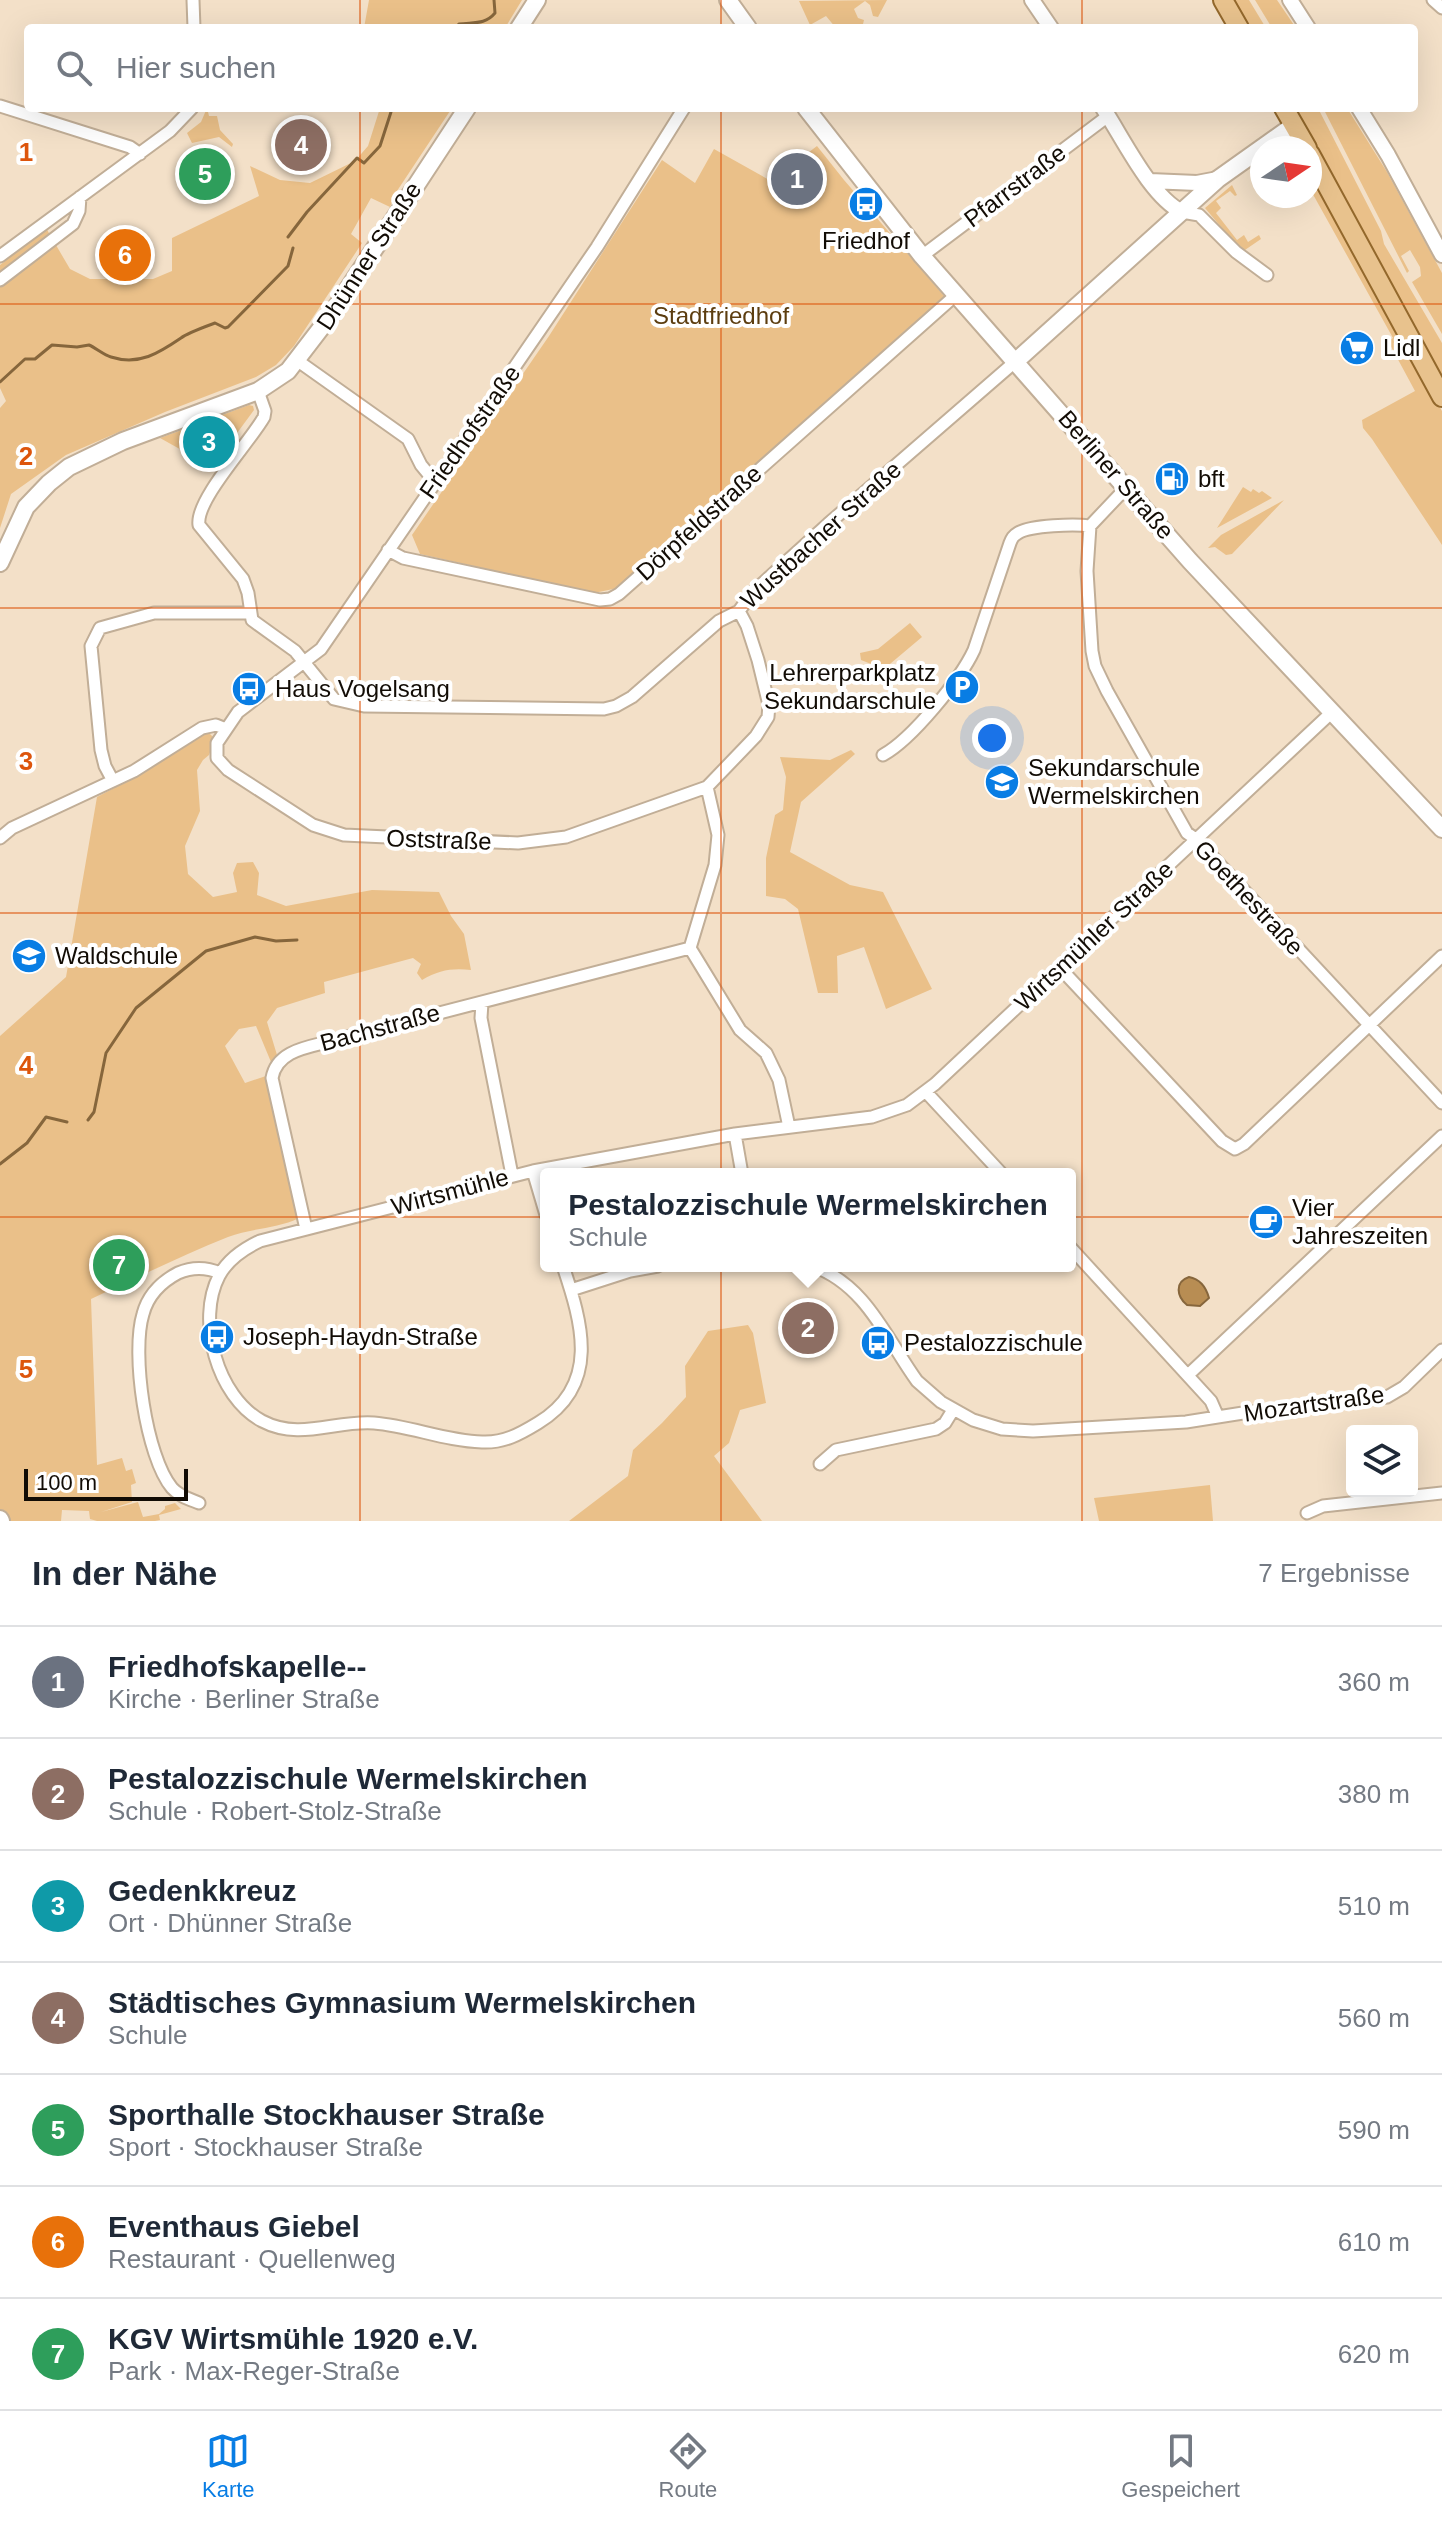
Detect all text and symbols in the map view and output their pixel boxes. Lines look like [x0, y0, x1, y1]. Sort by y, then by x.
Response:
search box [24, 24, 1418, 112]
icon: search [52, 46, 96, 90]
text: Hier suchen [116, 51, 276, 84]
pin: 4 [275, 115, 327, 175]
north arrow [1250, 136, 1322, 208]
text: 1 [19, 137, 33, 167]
street label: Pfarrstraße [959, 139, 1071, 233]
pin: 5 [179, 144, 231, 204]
pin: 1 [771, 149, 823, 209]
street label: Dhünner Straße [311, 177, 426, 335]
bus stop icon: Friedhof [847, 185, 885, 223]
pin: 6 [99, 225, 151, 285]
place label: Friedhof [822, 227, 910, 254]
park label: Stadtfriedhof [653, 302, 789, 329]
supermarket icon: Lidl [1338, 329, 1376, 367]
place label: Lidl [1383, 334, 1420, 361]
street label: Friedhofstraße [414, 360, 525, 503]
street label: Berliner Straße [1053, 405, 1180, 544]
pin: 3 [183, 412, 235, 472]
text: 2 [19, 441, 33, 471]
street label: Wustbacher Straße [735, 456, 906, 614]
street label: Dörpfeldstraße [631, 459, 767, 586]
fuel station icon: bft [1153, 460, 1191, 498]
place label: bft [1198, 465, 1225, 492]
place label: Lehrerparkplatz Sekundarschule [764, 659, 936, 714]
parking icon: Lehrerparkplatz Sekundarschule [943, 668, 981, 706]
bus stop icon: Haus Vogelsang [230, 670, 268, 708]
place label: Haus Vogelsang [275, 675, 450, 702]
your location [972, 718, 1012, 758]
text: 3 [19, 746, 33, 776]
place label: Sekundarschule Wermelskirchen [1028, 754, 1200, 809]
school or university icon: Sekundarschule Wermelskirchen [983, 763, 1021, 801]
street label: Oststraße [386, 824, 492, 855]
street label: Goethestraße [1189, 835, 1309, 961]
street label: Wirtsmühler Straße [1009, 855, 1178, 1016]
school or university icon: Waldschule [10, 937, 48, 975]
place label: Waldschule [55, 942, 178, 969]
street label: Bachstraße [317, 999, 443, 1056]
text: 4 [19, 1050, 34, 1080]
street label: Wirtsmühle [388, 1163, 511, 1220]
popup [540, 1168, 1076, 1272]
text: Pestalozzischule Wermelskirchen [568, 1188, 1048, 1221]
place label: Vier Jahreszeiten [1292, 1194, 1428, 1249]
cafe icon: Vier Jahreszeiten [1247, 1203, 1285, 1241]
text: Schule [568, 1222, 648, 1252]
pin: 7 [93, 1235, 145, 1295]
pin: 2 [782, 1298, 834, 1358]
bus stop icon: Joseph-Haydn-Straße [198, 1318, 236, 1356]
place label: Joseph-Haydn-Straße [243, 1323, 478, 1350]
bus stop icon: Pestalozzischule [859, 1324, 897, 1362]
place label: Pestalozzischule [904, 1329, 1083, 1356]
text: 5 [19, 1354, 33, 1384]
street label: Mozartstraße [1242, 1380, 1386, 1427]
map controls [1346, 1425, 1418, 1497]
button: layers [1346, 1425, 1418, 1497]
scale bar [24, 1465, 188, 1501]
text: 100 m [36, 1470, 97, 1495]
text: In der Nähe [32, 1554, 217, 1592]
text: 7 Ergebnisse [1258, 1558, 1410, 1588]
text: Friedhofskapelle-- [108, 1650, 366, 1683]
text: 1 [51, 1667, 65, 1697]
text: 360 m [1338, 1667, 1410, 1697]
text: Kirche · Berliner Straße [108, 1684, 380, 1714]
text: Pestalozzischule Wermelskirchen [108, 1762, 588, 1795]
text: 2 [51, 1779, 65, 1809]
text: 380 m [1338, 1779, 1410, 1809]
text: Schule · Robert-Stolz-Straße [108, 1796, 442, 1826]
text: Gedenkkreuz [108, 1874, 296, 1907]
text: 3 [51, 1891, 65, 1921]
text: 510 m [1338, 1891, 1410, 1921]
text: Ort · Dhünner Straße [108, 1908, 352, 1938]
text: Städtisches Gymnasium Wermelskirchen [108, 1986, 696, 2019]
text: 4 [51, 2003, 65, 2033]
text: 560 m [1338, 2003, 1410, 2033]
text: Schule [108, 2020, 188, 2050]
text: Sporthalle Stockhauser Straße [108, 2098, 545, 2131]
text: 5 [51, 2115, 65, 2145]
text: 590 m [1338, 2115, 1410, 2145]
text: Sport · Stockhauser Straße [108, 2132, 423, 2162]
text: Eventhaus Giebel [108, 2210, 360, 2243]
text: 6 [51, 2227, 65, 2257]
text: 610 m [1338, 2227, 1410, 2257]
text: Restaurant · Quellenweg [108, 2244, 396, 2274]
text: KGV Wirtsmühle 1920 e.V. [108, 2322, 478, 2355]
text: 7 [51, 2339, 65, 2369]
text: 620 m [1338, 2339, 1410, 2369]
text: Park · Max-Reger-Straße [108, 2356, 400, 2386]
tab: Karte [202, 2429, 255, 2503]
tab: Route [659, 2429, 717, 2503]
tab: Gespeichert [1121, 2429, 1240, 2503]

